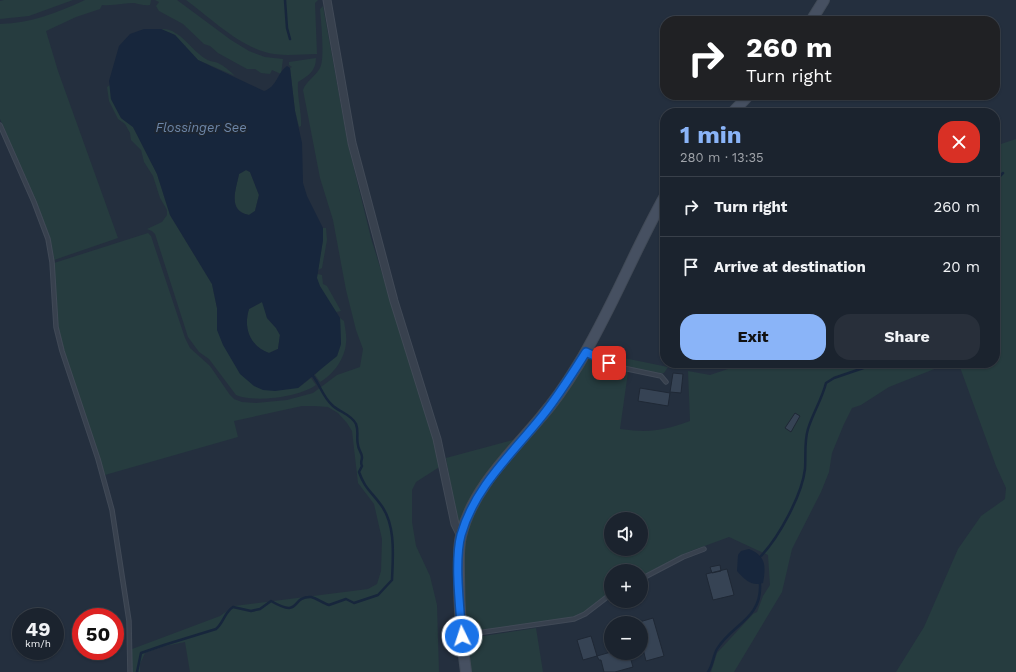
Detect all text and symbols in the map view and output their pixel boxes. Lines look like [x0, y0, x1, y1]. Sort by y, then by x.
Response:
text: 260 m [746, 31, 832, 64]
icon: right [680, 32, 732, 84]
text: Turn right [746, 65, 832, 86]
water label: Flossinger See [155, 120, 247, 135]
text: 1 min [680, 121, 742, 149]
button: close [938, 121, 980, 163]
text: 280 m · 13:35 [680, 150, 764, 165]
icon: right [680, 196, 702, 218]
text: Turn right [714, 198, 787, 216]
text: 260 m [933, 198, 980, 216]
icon: arrive [680, 256, 702, 278]
text: Arrive at destination [714, 258, 866, 276]
text: 20 m [943, 258, 980, 276]
button: Exit [680, 314, 826, 360]
button: Share [834, 314, 980, 360]
pin [592, 346, 626, 380]
icon: arrive [598, 352, 620, 374]
map controls [604, 512, 648, 660]
button: sound [604, 512, 648, 556]
button: + [604, 564, 648, 608]
speed limit sign: 50 [72, 608, 124, 660]
position arrow [441, 615, 483, 657]
button: − [604, 616, 648, 660]
text: 49 [25, 617, 51, 641]
text: km/h [25, 638, 51, 649]

